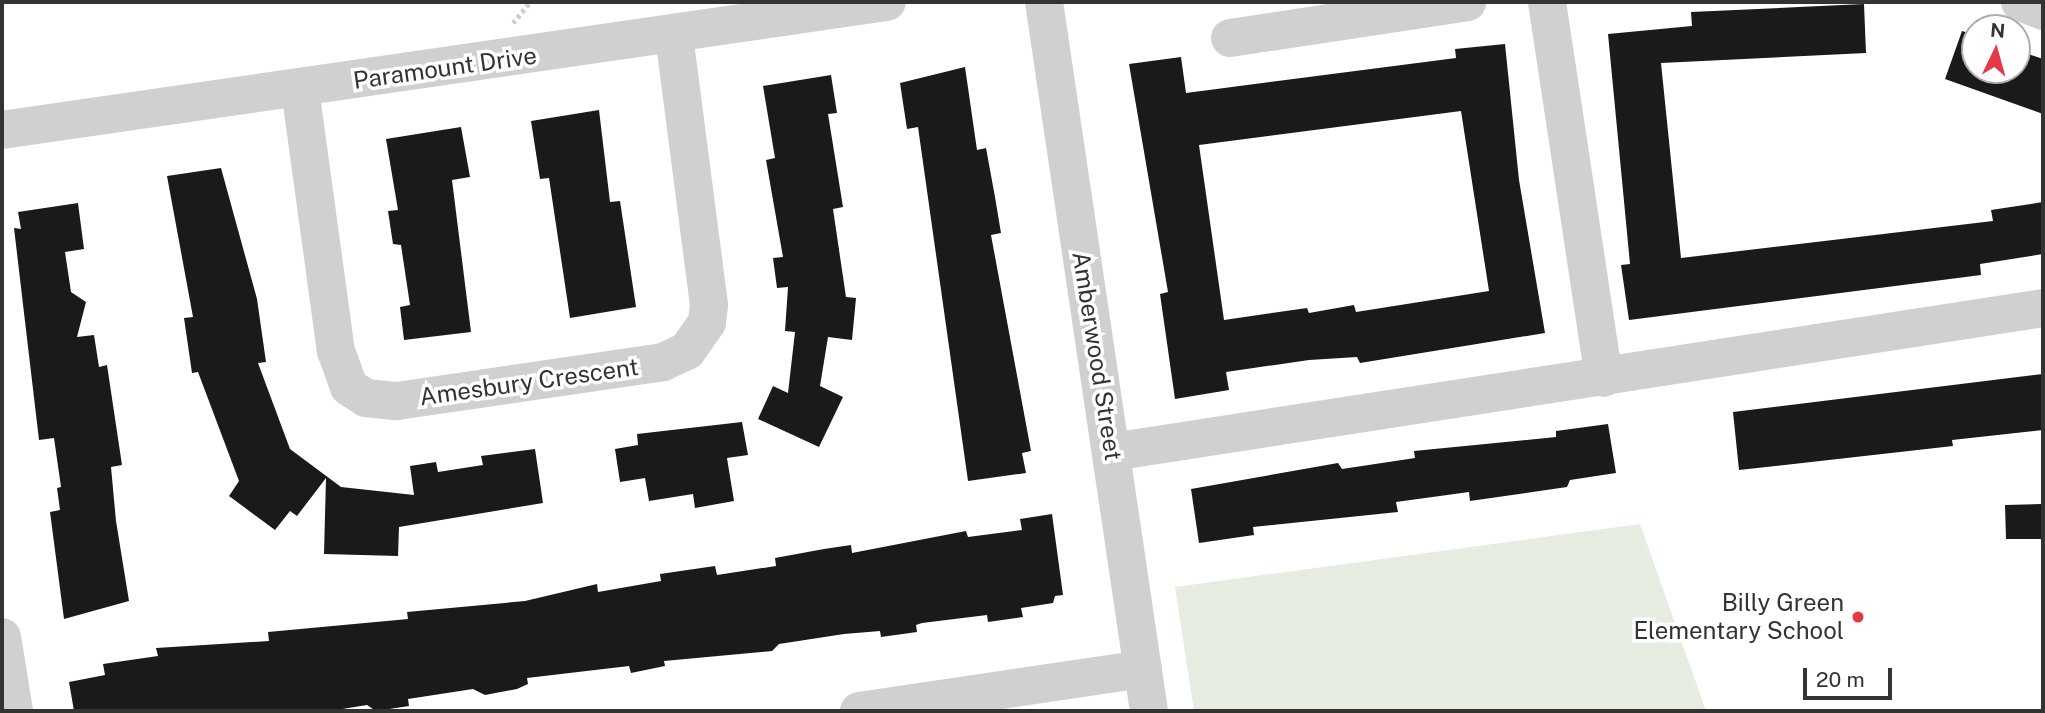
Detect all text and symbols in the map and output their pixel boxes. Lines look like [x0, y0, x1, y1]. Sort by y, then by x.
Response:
north arrow [1961, 14, 2031, 84]
text: N [1989, 18, 2006, 42]
street label: Paramount Drive [351, 41, 539, 95]
street label: Amberwood Street [1066, 249, 1128, 463]
street label: Amesbury Crescent [418, 352, 640, 412]
place label: Billy Green Elementary School [1633, 589, 1844, 645]
marker: Billy Green Elementary School [1850, 609, 1866, 625]
scale bar [1807, 654, 1896, 698]
text: 20 m [1816, 667, 1865, 692]

